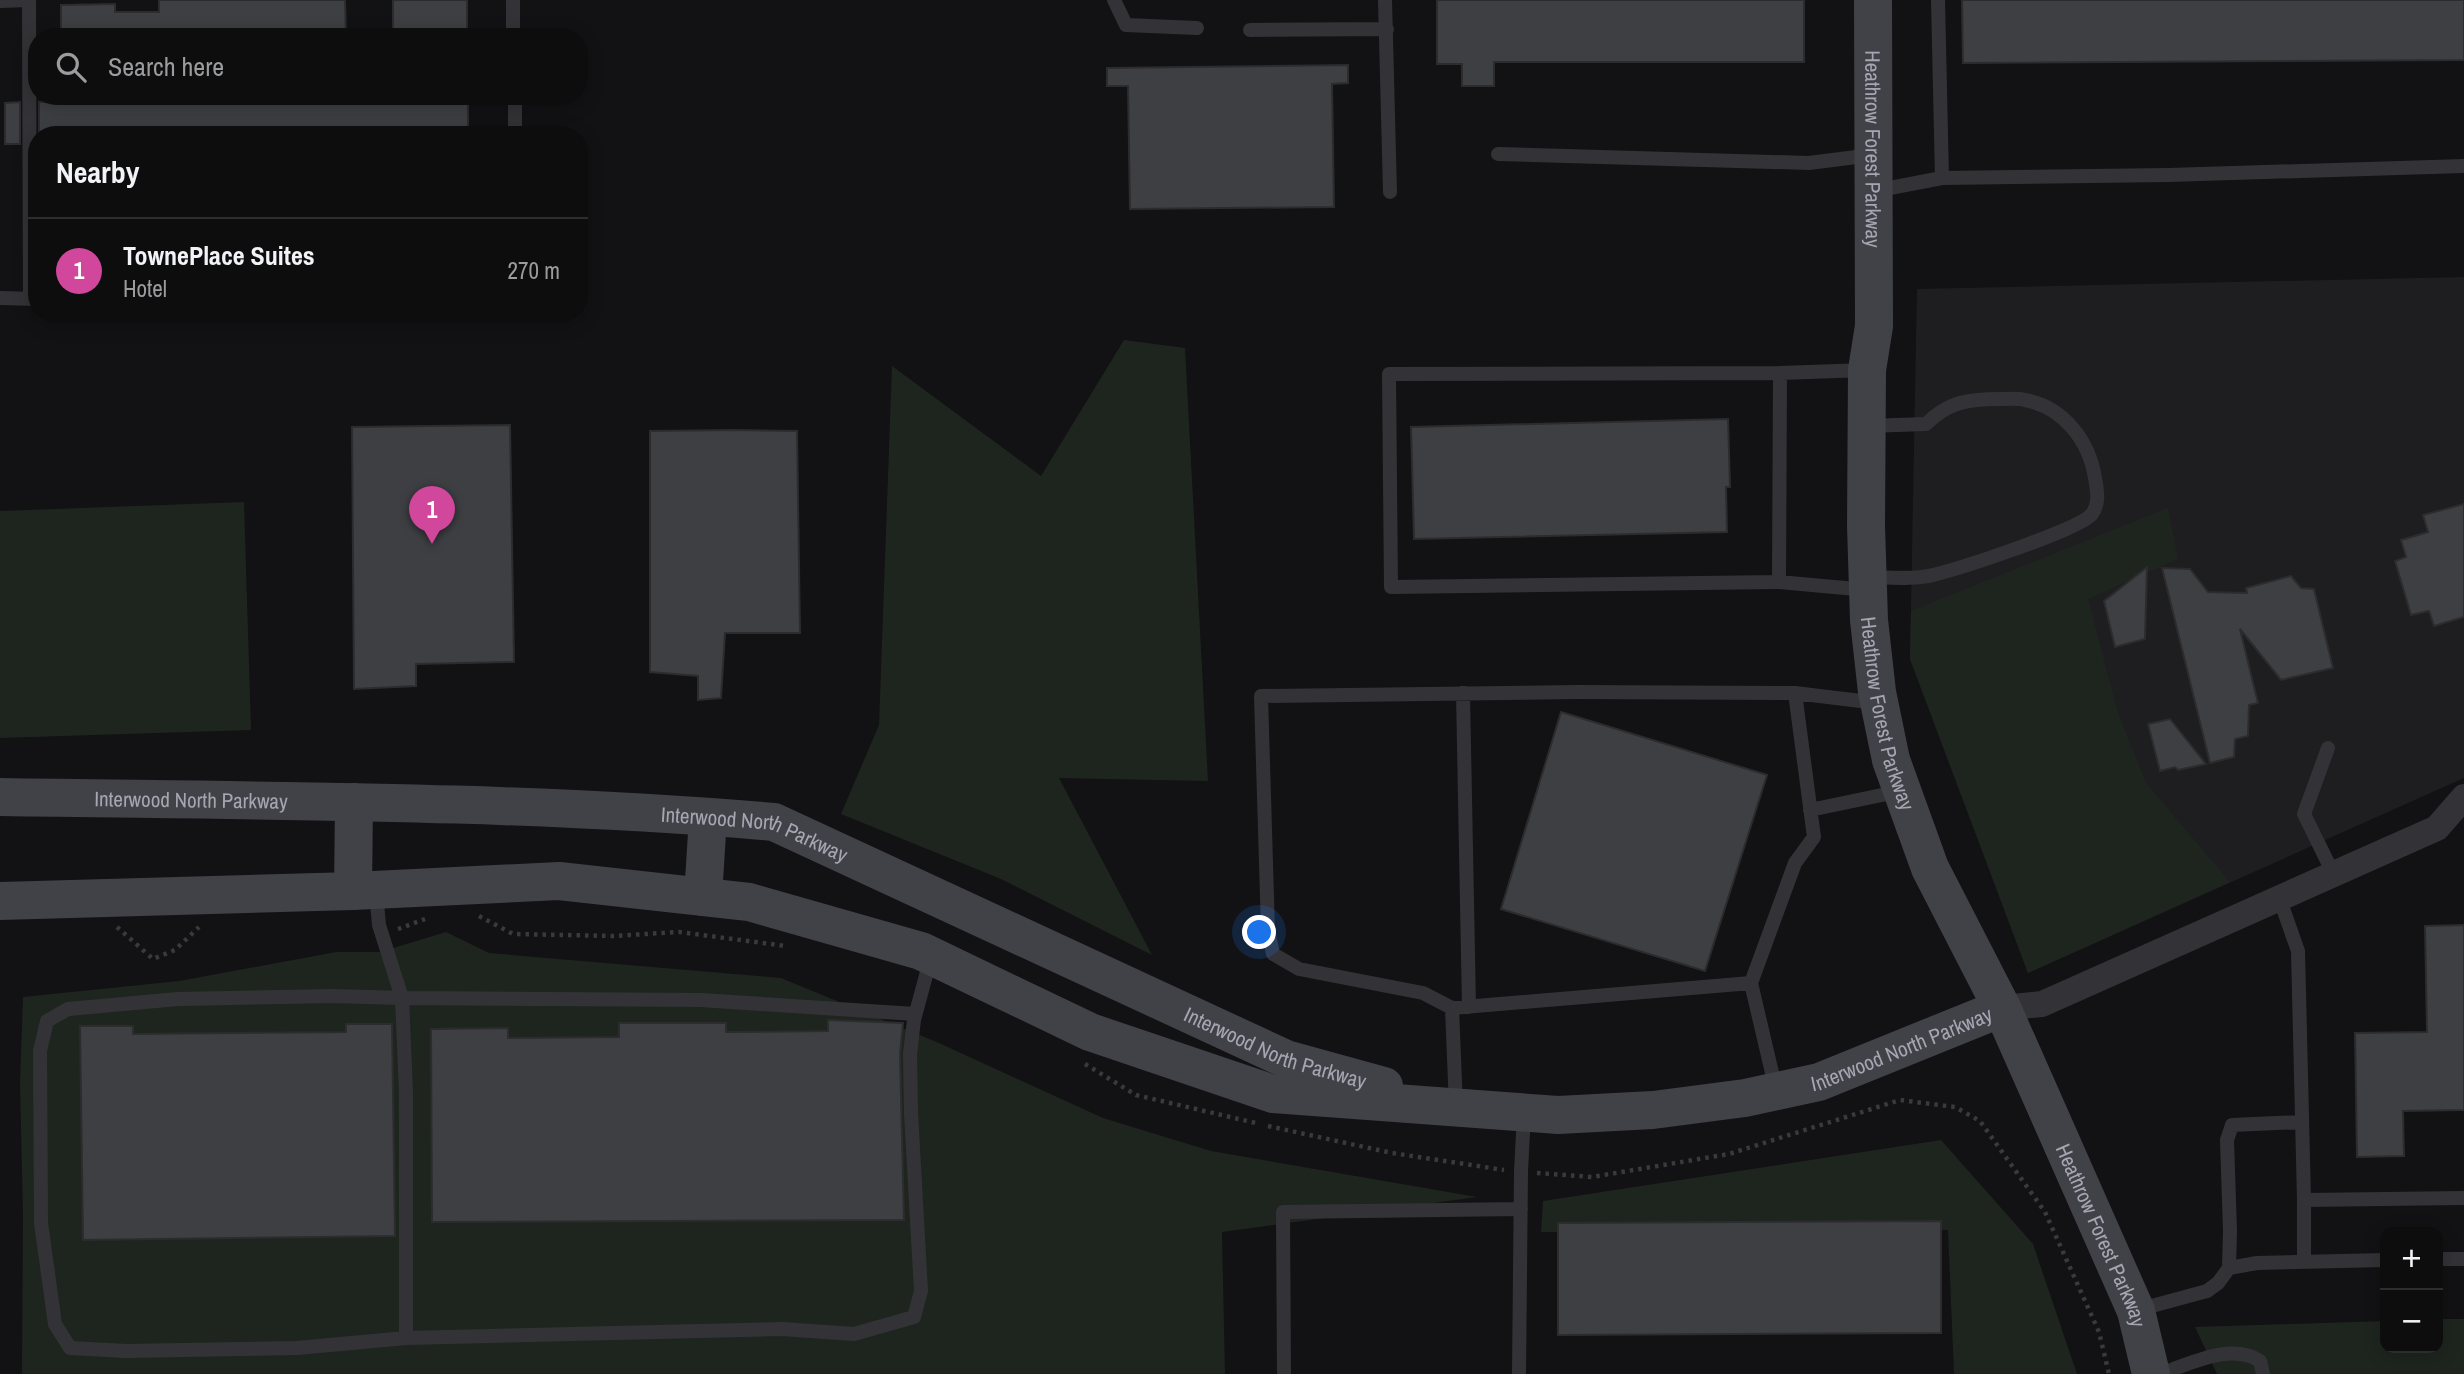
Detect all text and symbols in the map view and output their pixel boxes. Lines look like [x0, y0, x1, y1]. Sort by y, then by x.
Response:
search box [28, 28, 588, 105]
icon: search [52, 48, 90, 86]
text: Search here [108, 49, 224, 84]
street label: Heathrow Forest Parkway [1859, 50, 1888, 248]
text: Nearby [56, 152, 139, 192]
text: TownePlace Suites [123, 238, 315, 273]
text: 1 [74, 255, 84, 286]
text: 270 m [508, 255, 560, 286]
text: Hotel [123, 273, 167, 304]
pin: 1 [409, 486, 455, 544]
street label: Heathrow Forest Parkway [1854, 615, 1923, 814]
street label: Interwood North Parkway [94, 784, 288, 815]
street label: Interwood North Parkway [660, 799, 853, 869]
your location [1242, 915, 1276, 949]
street label: Interwood North Parkway [1180, 999, 1370, 1095]
street label: Interwood North Parkway [1808, 999, 1997, 1098]
street label: Heathrow Forest Parkway [2049, 1139, 2154, 1330]
map controls [2380, 1227, 2443, 1353]
button: + [2380, 1227, 2443, 1290]
button: − [2380, 1290, 2443, 1353]

